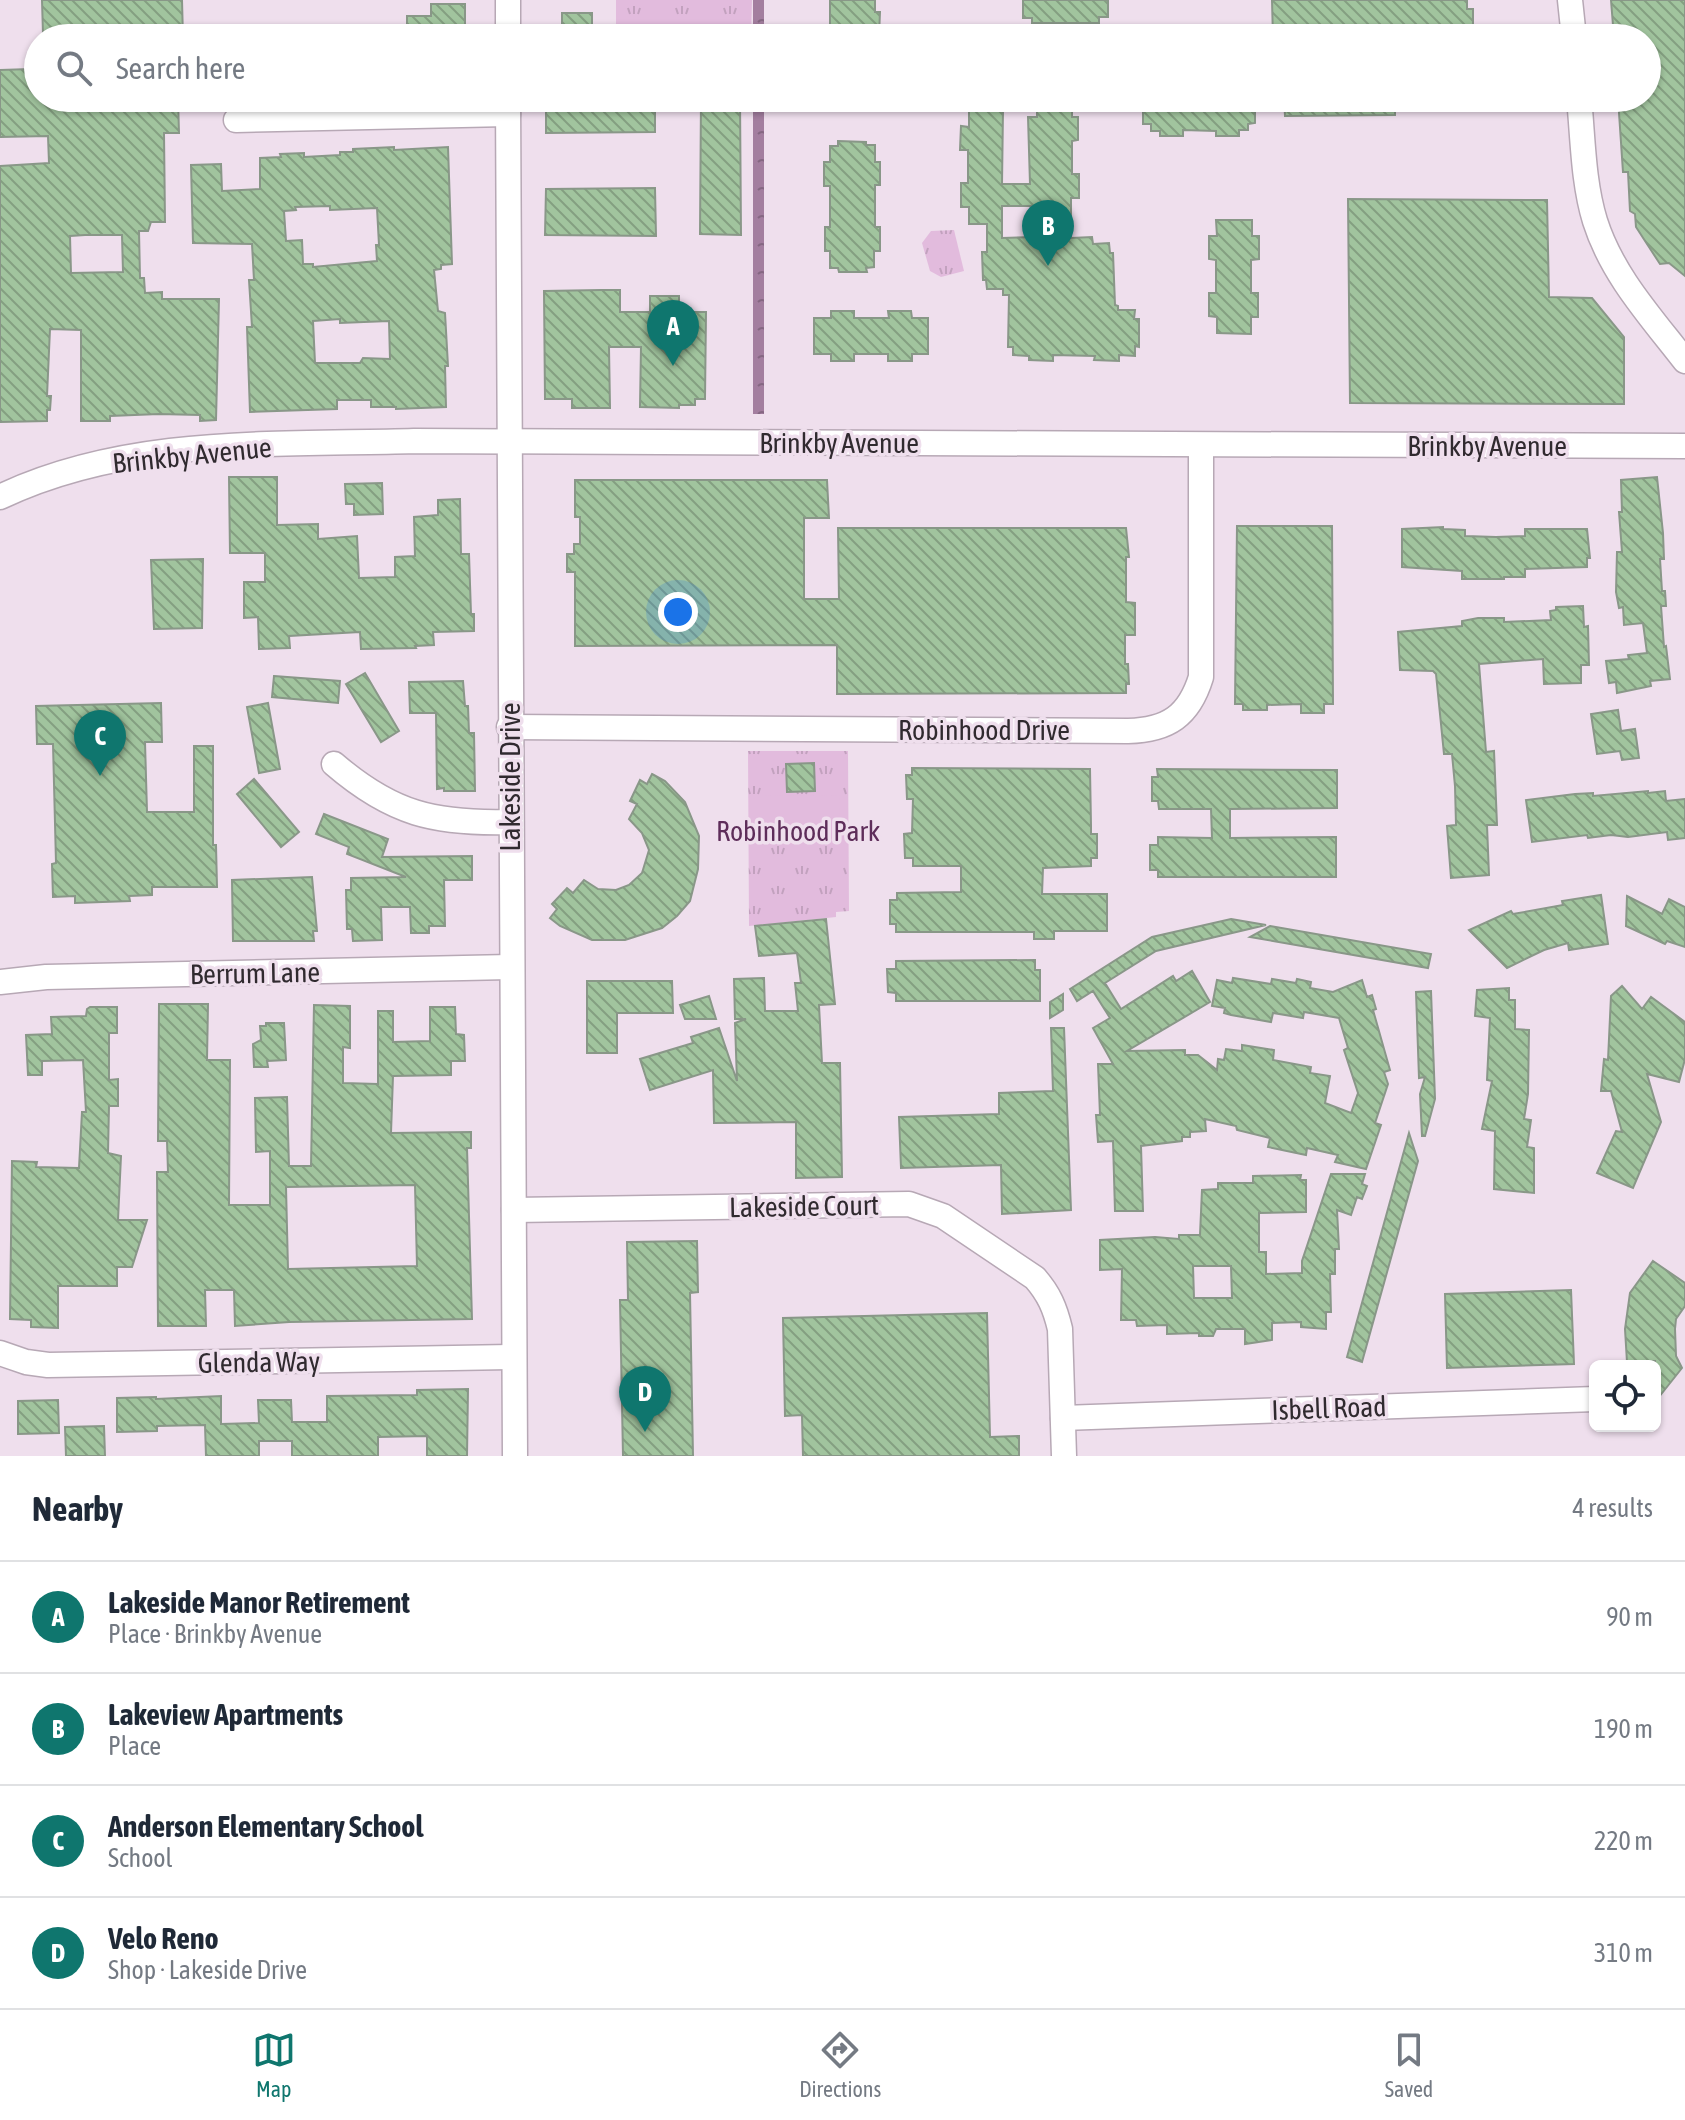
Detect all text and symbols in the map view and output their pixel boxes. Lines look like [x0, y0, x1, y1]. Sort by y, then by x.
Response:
search box [24, 24, 1661, 112]
icon: search [52, 46, 96, 90]
text: Search here [116, 51, 245, 85]
pin: B [1022, 200, 1074, 266]
pin: A [647, 300, 699, 366]
street label: Brinkby Avenue [759, 427, 919, 459]
street label: Brinkby Avenue [1407, 430, 1567, 462]
street label: Brinkby Avenue [111, 431, 273, 479]
your location [658, 592, 698, 632]
street label: Lakeside Drive [494, 703, 526, 851]
pin: C [74, 710, 126, 776]
street label: Robinhood Drive [898, 714, 1070, 746]
park label: Robinhood Park [716, 815, 880, 847]
street label: Berrum Lane [190, 956, 320, 990]
street label: Lakeside Court [729, 1189, 879, 1223]
street label: Glenda Way [198, 1345, 320, 1379]
map controls [1589, 1360, 1661, 1432]
button: locate [1589, 1360, 1661, 1432]
pin: D [619, 1366, 671, 1432]
street label: Isbell Road [1271, 1390, 1387, 1426]
text: Nearby [32, 1489, 123, 1528]
text: 4 results [1572, 1493, 1653, 1523]
text: Lakeside Manor Retirement [108, 1585, 410, 1619]
text: A [52, 1602, 64, 1632]
text: 90 m [1606, 1602, 1653, 1632]
text: Place · Brinkby Avenue [108, 1619, 322, 1649]
text: Lakeview Apartments [108, 1697, 343, 1731]
text: B [52, 1714, 64, 1744]
text: 190 m [1594, 1714, 1653, 1744]
text: Place [108, 1731, 161, 1761]
text: Anderson Elementary School [108, 1809, 423, 1843]
text: C [52, 1826, 64, 1856]
text: 220 m [1594, 1826, 1653, 1856]
text: School [108, 1843, 172, 1873]
text: Velo Reno [108, 1921, 219, 1955]
text: D [51, 1938, 65, 1968]
text: 310 m [1594, 1938, 1653, 1968]
text: Shop · Lakeside Drive [108, 1955, 307, 1985]
tab: Map [252, 2028, 296, 2102]
tab: Directions [799, 2028, 881, 2102]
tab: Saved [1385, 2028, 1433, 2102]

